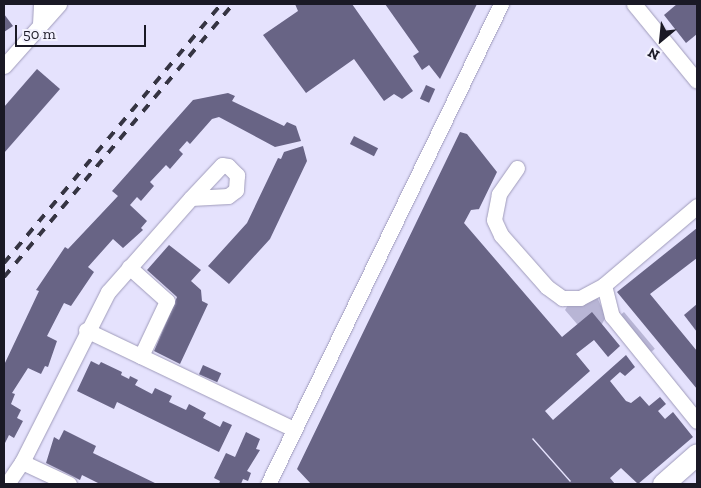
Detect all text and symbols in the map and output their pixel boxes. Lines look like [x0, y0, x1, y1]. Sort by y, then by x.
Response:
scale bar [18, 15, 149, 47]
north arrow [636, 15, 686, 65]
text: 50 m [23, 25, 56, 43]
text: N [645, 44, 662, 64]

